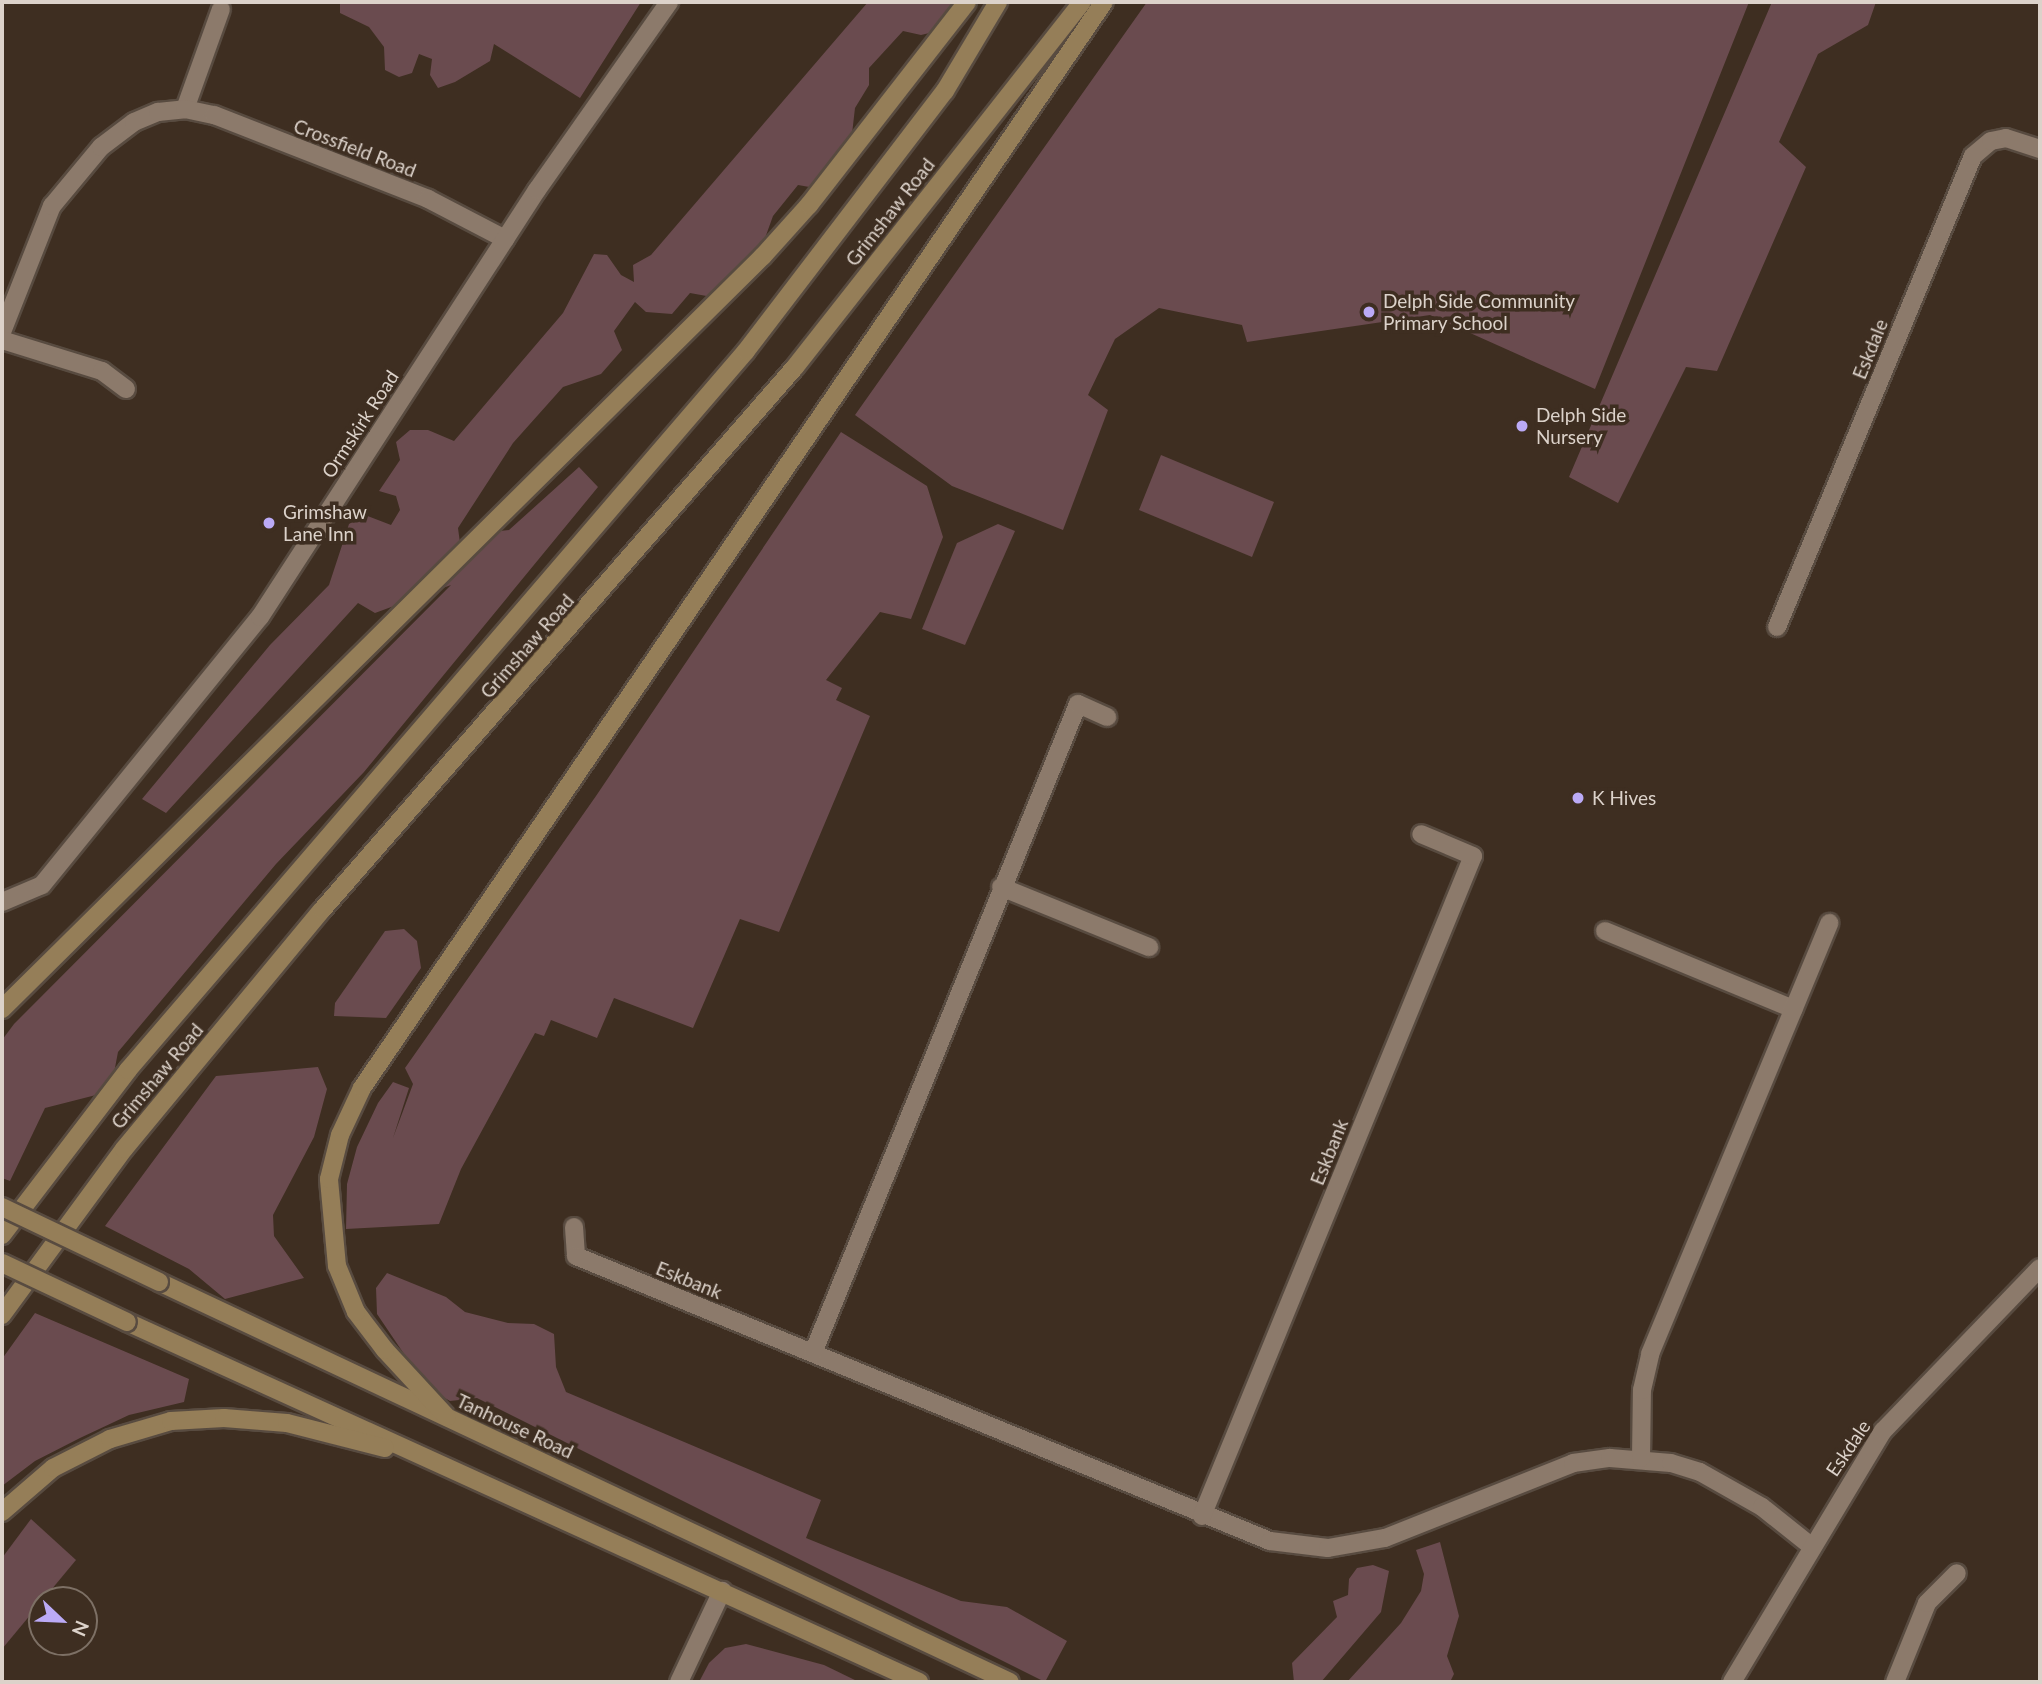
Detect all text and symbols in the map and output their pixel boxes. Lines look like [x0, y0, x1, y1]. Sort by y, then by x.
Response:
street label: Crossfield Road [290, 114, 420, 182]
street label: Grimshaw Road [841, 153, 939, 271]
place label: Delph Side Community Primary School [1383, 290, 1575, 334]
marker: Delph Side Community Primary School [1361, 304, 1377, 320]
street label: Eskdale [1848, 316, 1892, 382]
street label: Ormskirk Road [317, 366, 403, 482]
place label: Delph Side Nursery [1536, 404, 1626, 448]
marker: Delph Side Nursery [1514, 418, 1530, 434]
place label: Grimshaw Lane Inn [283, 501, 367, 545]
marker: Grimshaw Lane Inn [261, 515, 277, 531]
street label: Grimshaw Road [475, 589, 579, 703]
place label: K Hives [1592, 787, 1656, 809]
marker: K Hives [1570, 790, 1586, 806]
street label: Grimshaw Road [106, 1019, 208, 1133]
street label: Eskbank [1305, 1116, 1353, 1188]
street label: Eskbank [653, 1256, 725, 1304]
street label: Tanhouse Road [453, 1389, 577, 1463]
street label: Eskdale [1821, 1416, 1875, 1480]
north arrow [28, 1586, 98, 1656]
text: N [68, 1617, 94, 1640]

